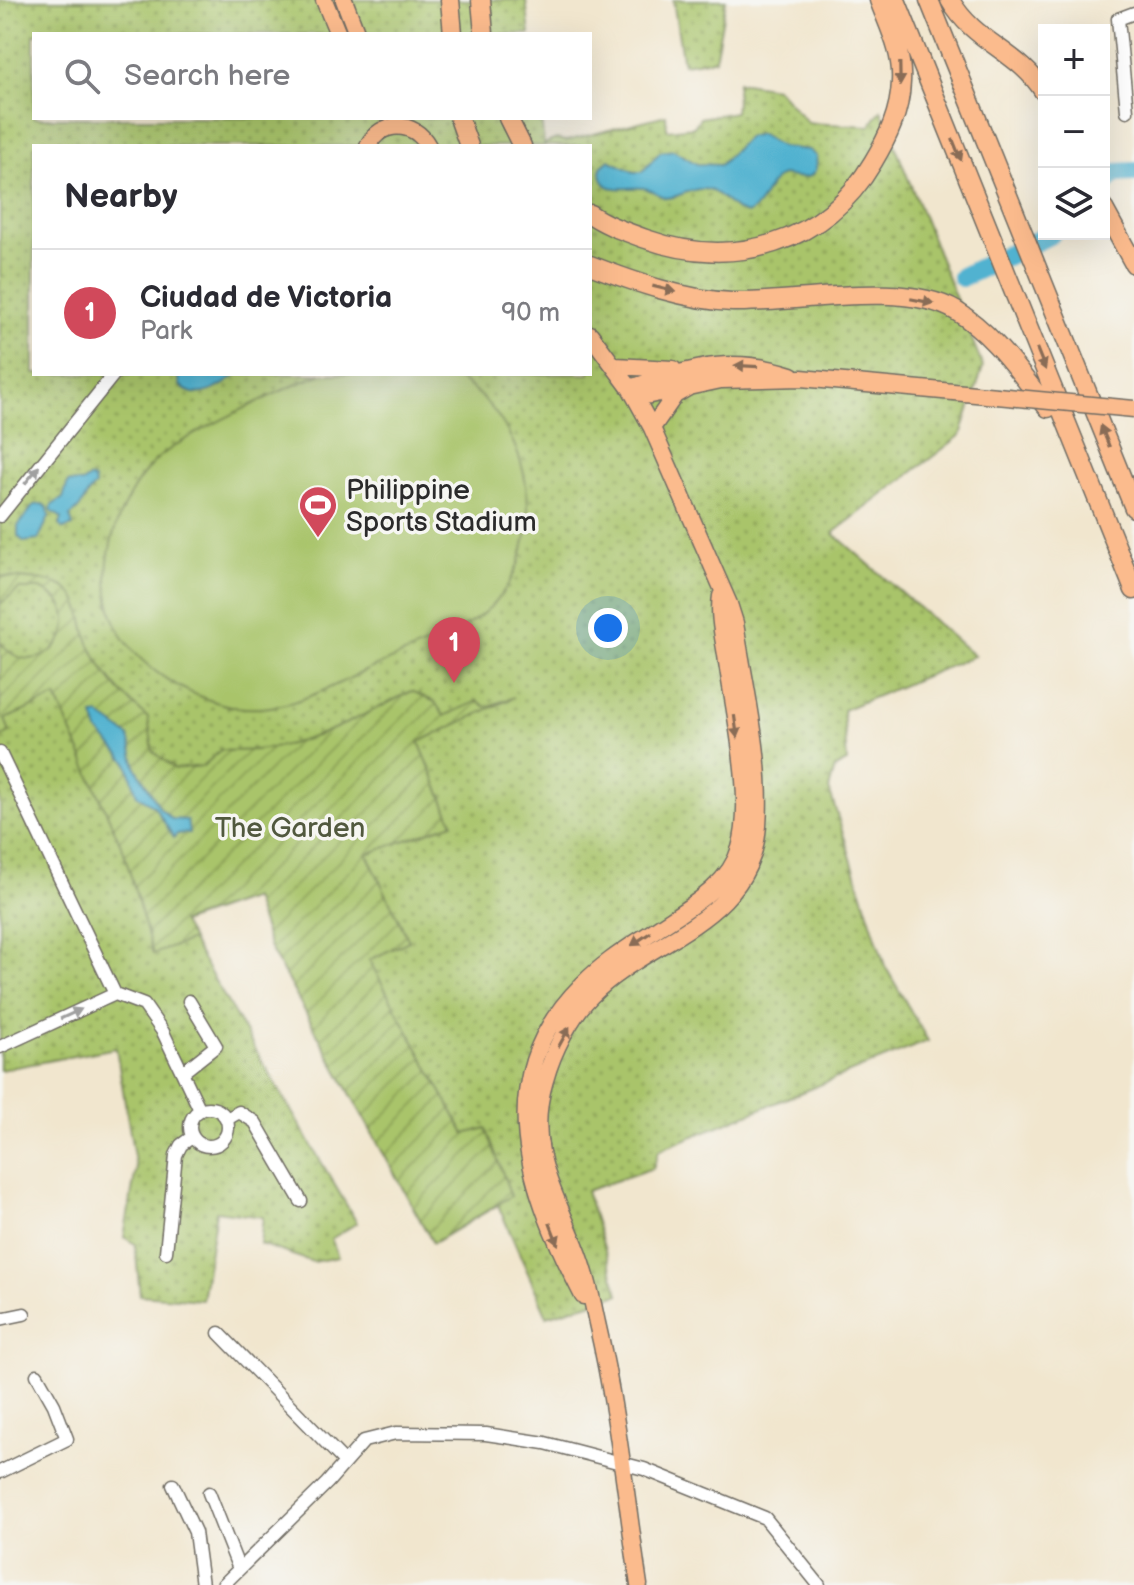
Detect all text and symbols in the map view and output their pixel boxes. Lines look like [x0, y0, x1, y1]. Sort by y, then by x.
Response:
map controls [1038, 24, 1110, 240]
button: + [1038, 24, 1110, 96]
search box [32, 32, 592, 120]
icon: search [60, 54, 104, 98]
text: Search here [124, 58, 290, 94]
one-way arrow [894, 62, 906, 87]
button: − [1038, 96, 1110, 168]
one-way arrow [951, 138, 964, 162]
button: layers [1038, 168, 1110, 240]
text: Nearby [64, 176, 178, 217]
text: Ciudad de Victoria [140, 280, 392, 316]
one-way arrow [652, 283, 677, 295]
one-way arrow [910, 296, 935, 308]
text: 1 [85, 298, 95, 329]
text: 90 m [501, 298, 560, 329]
text: Park [140, 316, 192, 347]
one-way arrow [1035, 347, 1048, 371]
one-way arrow [733, 359, 758, 372]
one-way arrow [1098, 424, 1111, 448]
one-way arrow [24, 465, 40, 485]
place label: Philippine Sports Stadium [346, 474, 537, 539]
sports icon: Philippine Sports Stadium [297, 484, 339, 539]
your location [588, 608, 628, 648]
pin: 1 [428, 617, 480, 683]
one-way arrow [730, 714, 743, 739]
park label: The Garden [215, 812, 365, 845]
one-way arrow [630, 932, 652, 946]
one-way arrow [59, 1008, 83, 1021]
one-way arrow [557, 1025, 571, 1048]
one-way arrow [548, 1222, 561, 1246]

